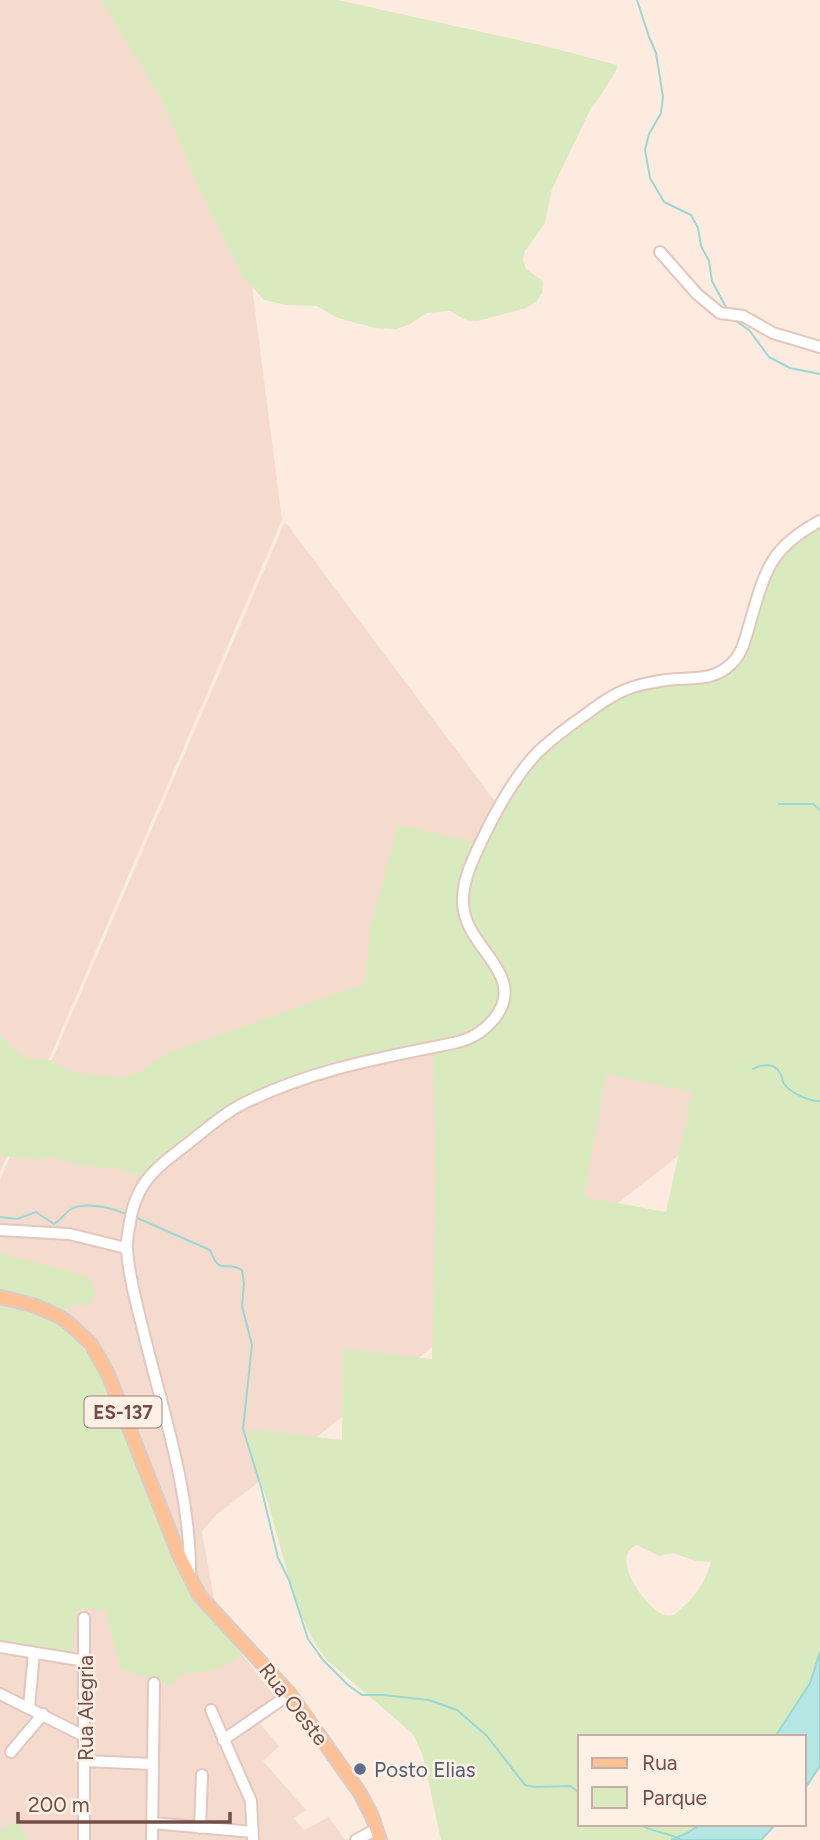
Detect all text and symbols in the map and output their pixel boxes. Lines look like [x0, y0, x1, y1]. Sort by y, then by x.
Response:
road number: ES-137 [85, 1396, 162, 1428]
street label: Rua Alegria [73, 1655, 98, 1761]
street label: Rua Oeste [254, 1658, 334, 1750]
legend [578, 1735, 806, 1826]
text: Rua [642, 1750, 678, 1775]
place label: Posto Elias [374, 1757, 476, 1782]
marker: Posto Elias [352, 1761, 368, 1777]
scale bar [18, 1780, 229, 1824]
text: Parque [642, 1785, 707, 1810]
text: 200 m [28, 1792, 90, 1817]

